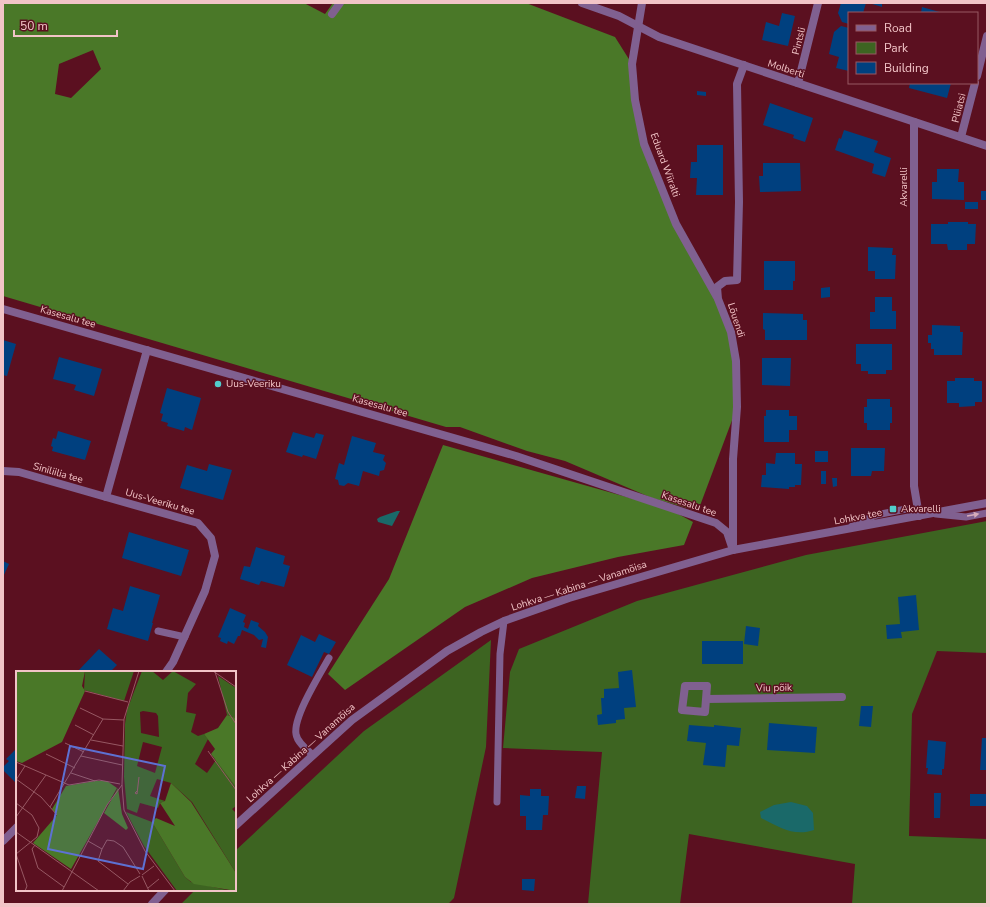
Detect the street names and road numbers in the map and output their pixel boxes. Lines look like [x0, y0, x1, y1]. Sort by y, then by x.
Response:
street label: Pintsli [789, 26, 809, 56]
street label: Molberti [766, 56, 806, 82]
street label: Pliiatsi [949, 92, 969, 124]
street label: Eduard Wiiralti [647, 131, 683, 199]
street label: Akvarelli [897, 167, 911, 207]
street label: Lõuendi [724, 301, 748, 339]
street label: Kasesalu tee [39, 302, 97, 332]
street label: Kasesalu tee [351, 391, 409, 421]
street label: Siniliilia tee [31, 459, 85, 487]
street label: Uus-Veeriku tee [124, 485, 196, 519]
street label: Kasesalu tee [660, 488, 718, 520]
street label: Lohkva tee [833, 506, 883, 528]
street label: Lohkva — Kabina — Vanamõisa [509, 557, 649, 615]
street label: Viu põik [755, 681, 793, 695]
street label: Lohkva — Kabina — Vanamõisa [244, 700, 358, 806]

